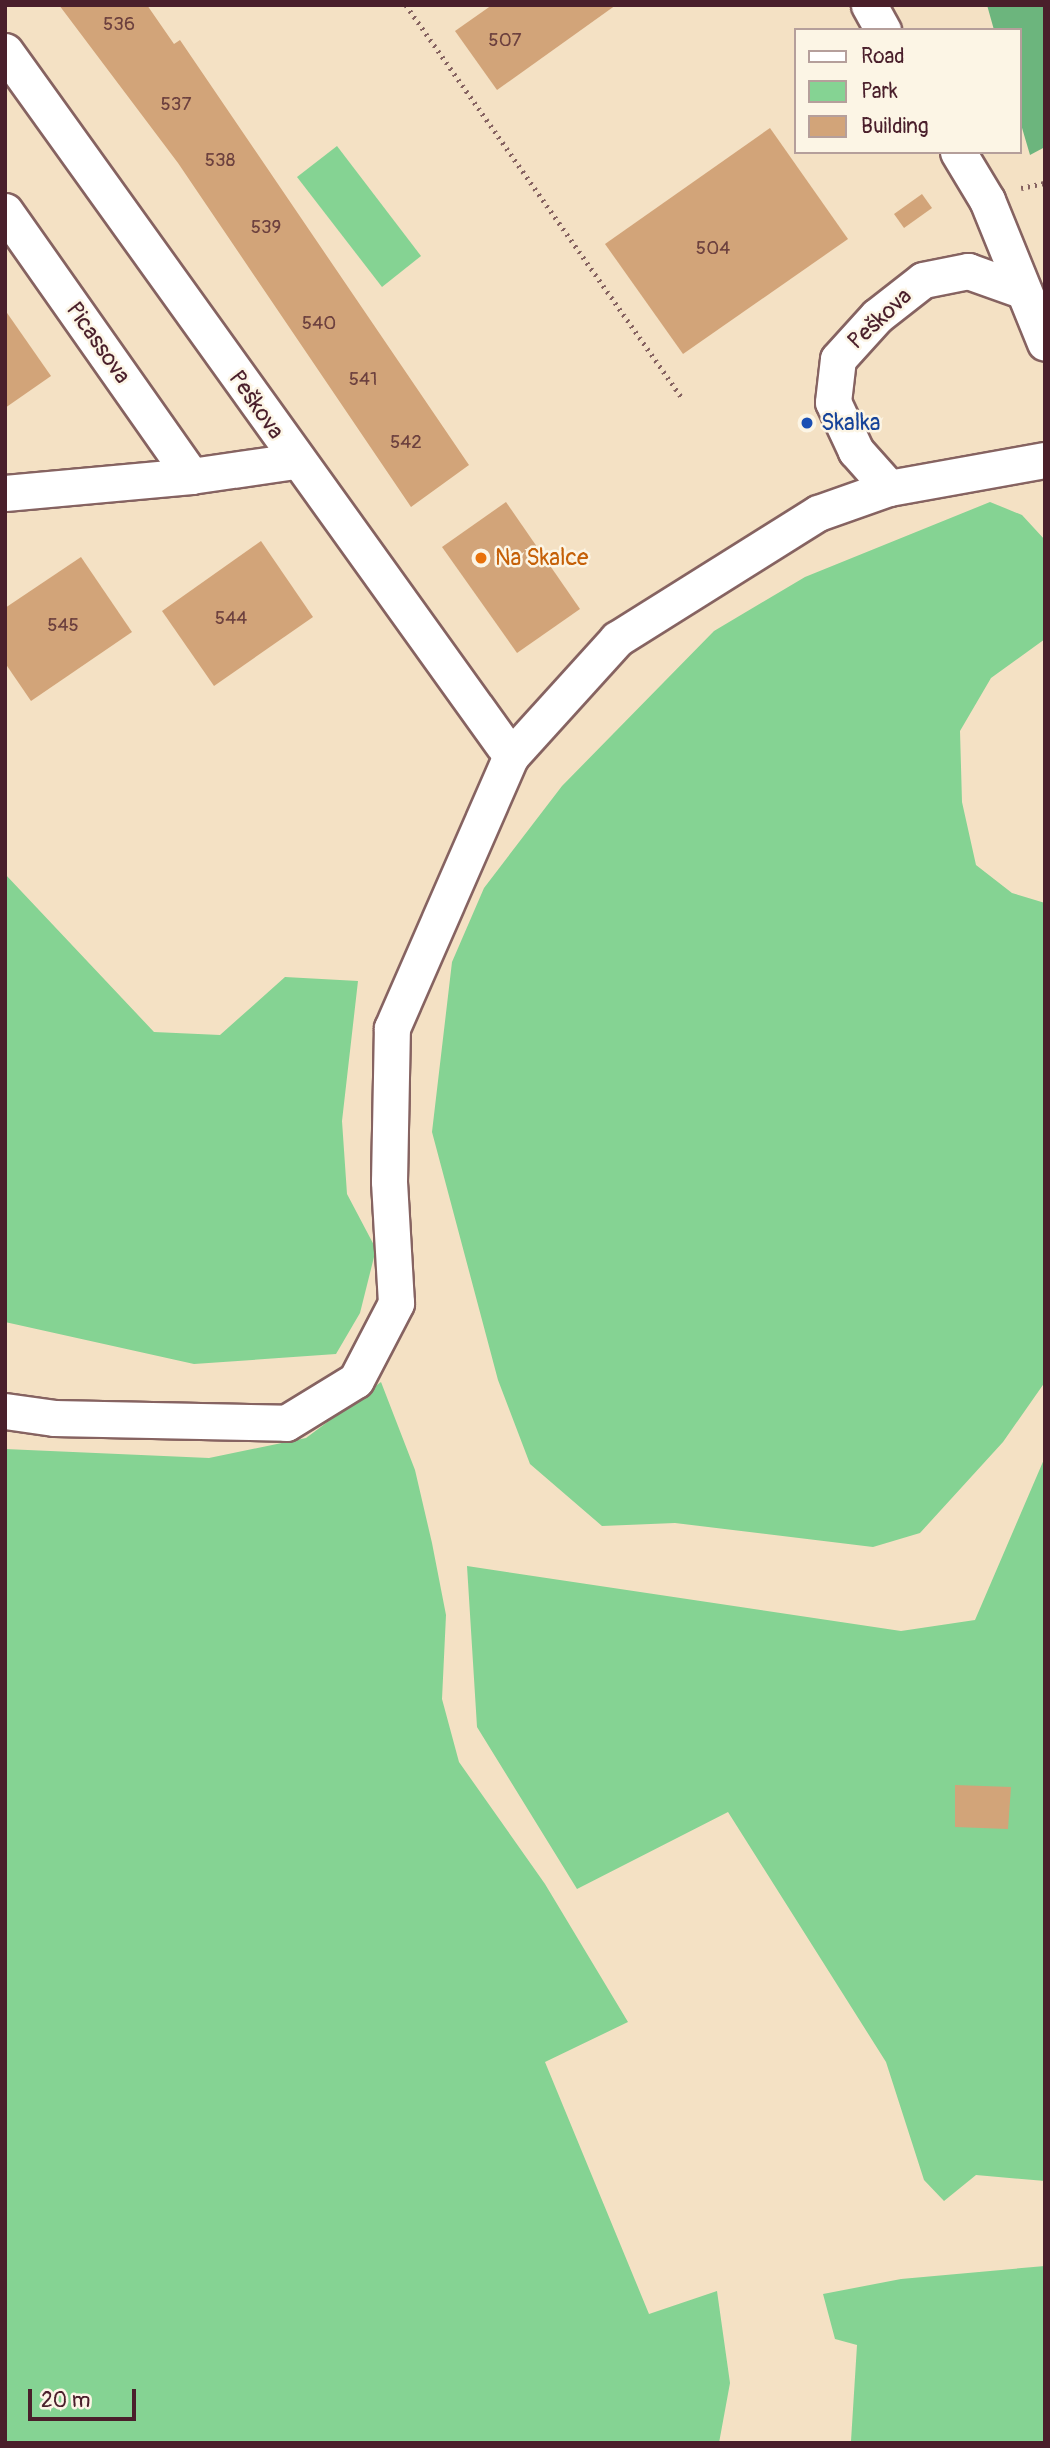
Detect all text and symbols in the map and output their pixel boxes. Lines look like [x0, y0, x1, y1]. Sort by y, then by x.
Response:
house number: 536 [103, 14, 135, 36]
legend [794, 28, 1022, 154]
house number: 507 [488, 30, 522, 52]
text: Road [861, 43, 905, 70]
text: Park [861, 78, 898, 105]
house number: 537 [161, 94, 191, 116]
text: Building [861, 113, 928, 140]
house number: 538 [205, 150, 235, 172]
house number: 539 [251, 217, 281, 239]
house number: 504 [696, 238, 730, 260]
street label: Peškova [842, 283, 918, 355]
street label: Picassova [60, 297, 136, 389]
house number: 540 [302, 313, 336, 335]
street label: Peškova [223, 365, 289, 445]
house number: 541 [349, 369, 377, 391]
place label: Skalka [821, 409, 880, 437]
marker: Skalka [799, 415, 815, 431]
house number: 542 [390, 432, 422, 454]
place label: Na Skalce [495, 544, 588, 572]
marker: Na Skalce [473, 550, 489, 566]
house number: 544 [215, 608, 247, 630]
house number: 545 [47, 615, 79, 637]
scale bar [32, 2374, 140, 2418]
text: 20 m [41, 2387, 90, 2414]

